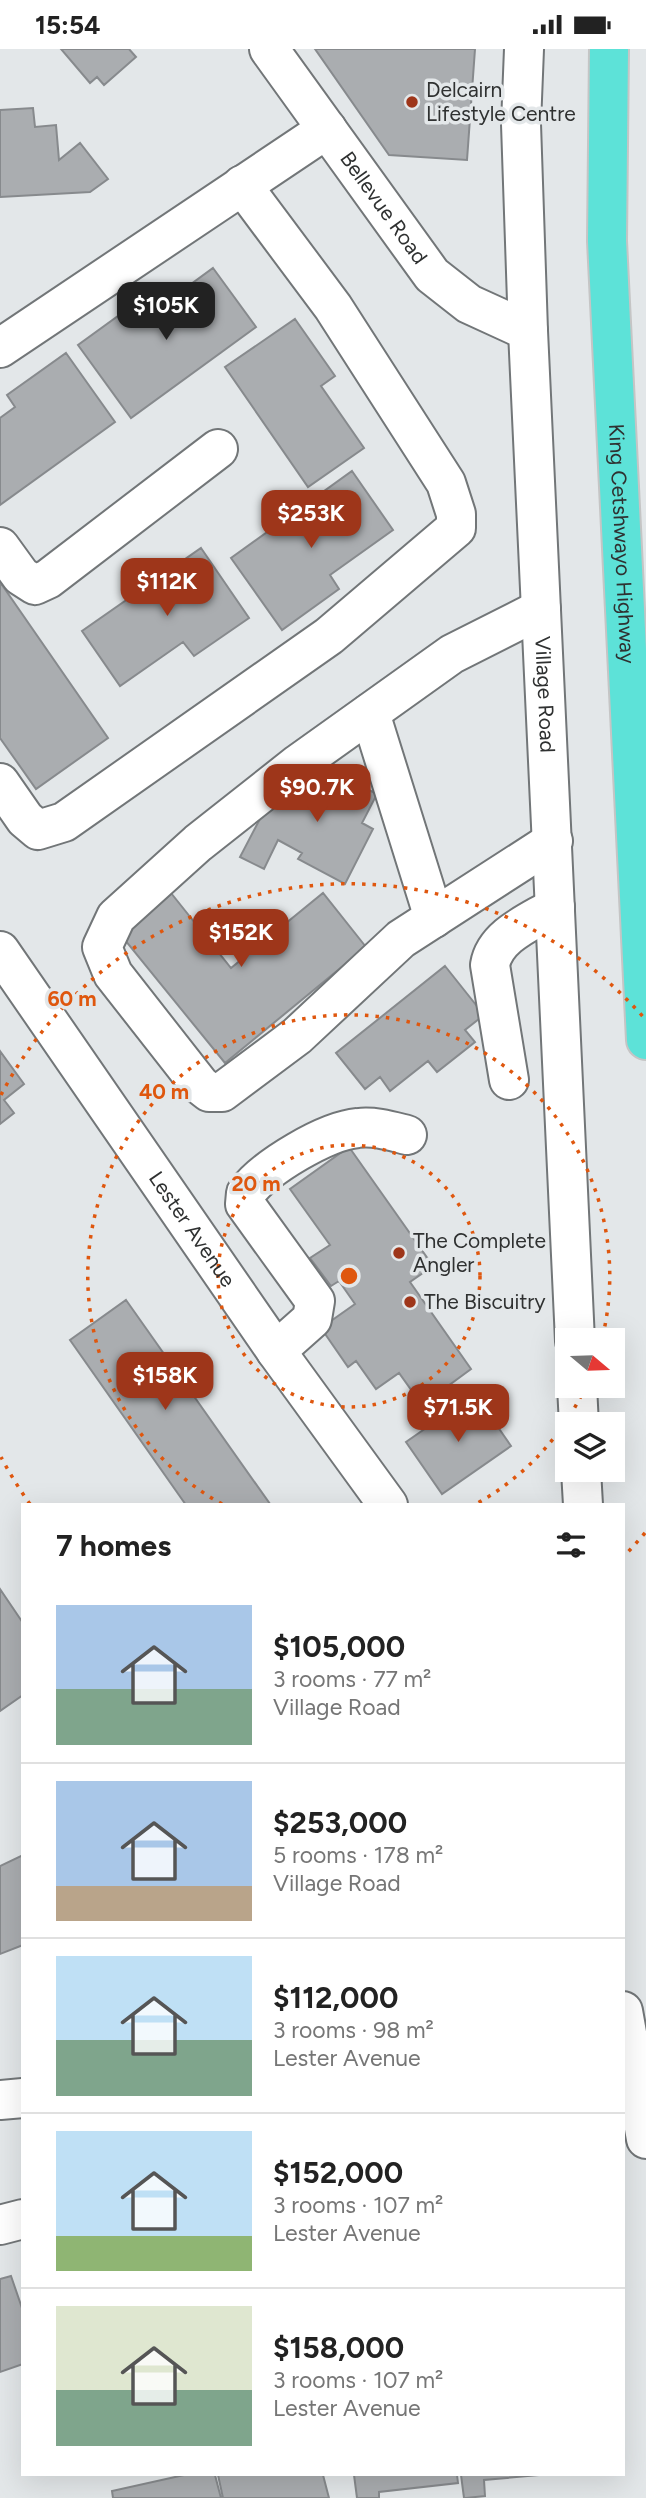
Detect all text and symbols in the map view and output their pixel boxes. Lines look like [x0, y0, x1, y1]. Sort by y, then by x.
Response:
text: 15:54 [35, 9, 100, 41]
place label: Delcairn Lifestyle Centre [426, 77, 576, 126]
marker: Delcairn Lifestyle Centre [404, 94, 420, 110]
street label: Bellevue Road [335, 147, 433, 269]
pin: $105K [117, 282, 215, 342]
text: $105K [133, 291, 199, 319]
street label: King Cetshwayo Highway [604, 423, 641, 664]
pin: $253K [262, 491, 360, 550]
text: $253K [277, 499, 345, 527]
pin: $112K [118, 559, 216, 618]
text: $112K [137, 567, 197, 595]
street label: Village Road [530, 636, 561, 753]
pin: $90.7K [260, 765, 374, 824]
text: $90.7K [280, 773, 354, 801]
pin: $152K [192, 909, 290, 969]
text: $152K [209, 918, 273, 946]
text: 60 m [47, 986, 97, 1011]
text: 40 m [139, 1079, 189, 1104]
street label: Lester Avenue [144, 1166, 241, 1292]
text: 20 m [231, 1171, 281, 1196]
place label: The Complete Angler [413, 1228, 546, 1277]
marker: The Complete Angler [391, 1245, 407, 1261]
centre of rings [337, 1264, 361, 1288]
place label: The Biscuitry [424, 1289, 546, 1314]
marker: The Biscuitry [402, 1294, 418, 1310]
north arrow [555, 1328, 625, 1398]
map controls [555, 1328, 625, 1482]
pin: $158K [116, 1353, 214, 1412]
text: $158K [132, 1361, 198, 1389]
pin: $71.5K [401, 1385, 515, 1444]
text: $71.5K [423, 1393, 493, 1421]
button: layers [555, 1412, 625, 1482]
icon: filters [552, 1526, 590, 1564]
text: 7 homes [56, 1527, 171, 1564]
text: $105,000 [273, 1628, 405, 1665]
icon: home [112, 1633, 196, 1717]
text: 3 rooms · 77 m² [273, 1665, 431, 1693]
text: Village Road [273, 1693, 401, 1721]
text: $253,000 [273, 1804, 407, 1841]
icon: home [112, 1809, 196, 1893]
text: 5 rooms · 178 m² [273, 1841, 443, 1869]
text: Village Road [273, 1869, 401, 1897]
text: $112,000 [273, 1979, 398, 2016]
icon: home [112, 1984, 196, 2068]
text: 3 rooms · 98 m² [273, 2016, 434, 2044]
text: Lester Avenue [273, 2044, 421, 2072]
text: $152,000 [273, 2154, 403, 2191]
icon: home [112, 2159, 196, 2243]
text: 3 rooms · 107 m² [273, 2191, 443, 2219]
text: Lester Avenue [273, 2219, 421, 2247]
text: $158,000 [273, 2329, 404, 2366]
icon: home [112, 2334, 196, 2418]
text: 3 rooms · 107 m² [273, 2366, 443, 2394]
text: Lester Avenue [273, 2394, 421, 2422]

